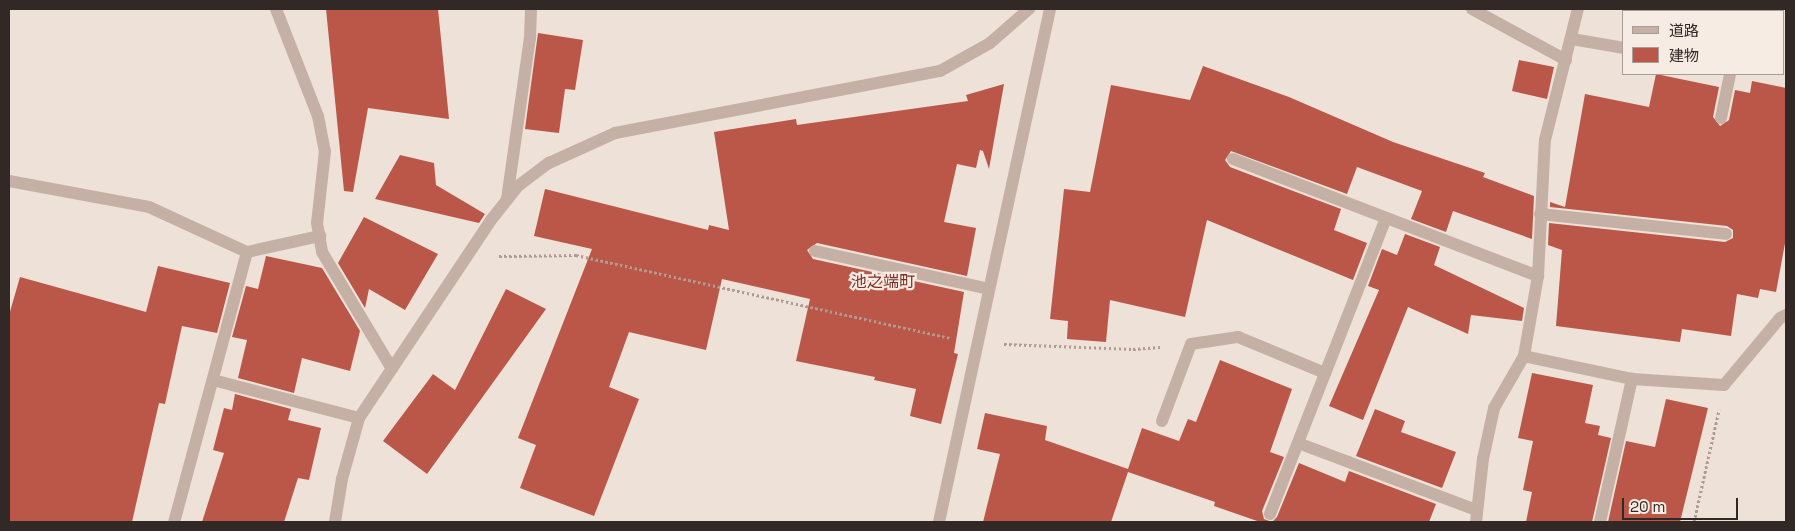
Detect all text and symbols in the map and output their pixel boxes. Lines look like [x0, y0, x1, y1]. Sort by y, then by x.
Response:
legend [1622, 10, 1785, 75]
text: 道路 [1669, 21, 1699, 40]
text: 建物 [1669, 46, 1699, 65]
district label: 池之端町 [851, 272, 915, 292]
scale bar [1625, 488, 1741, 520]
text: 20 m [1630, 497, 1665, 516]

